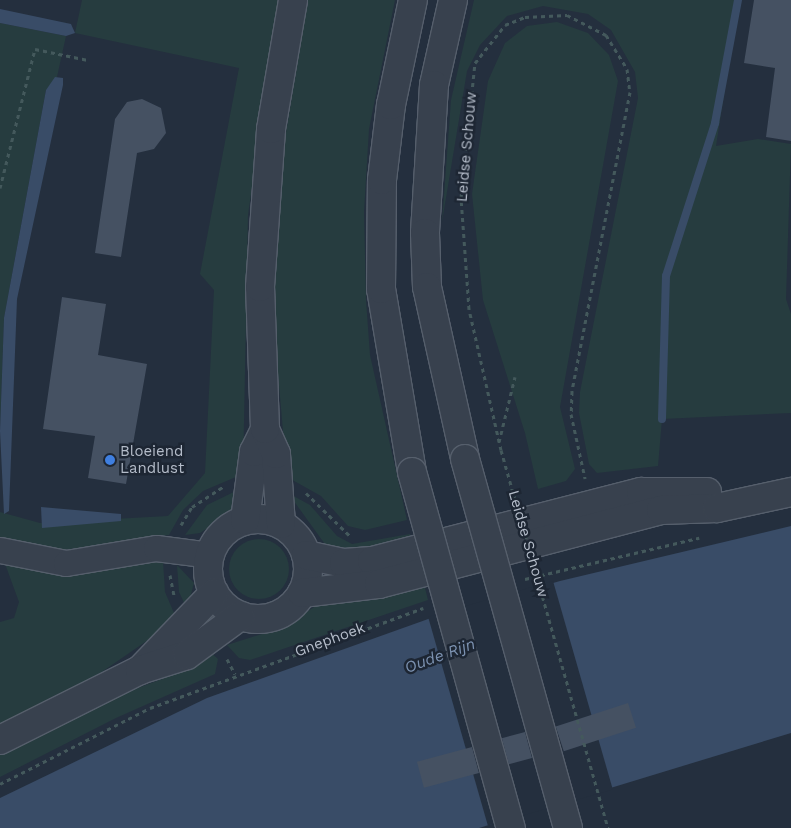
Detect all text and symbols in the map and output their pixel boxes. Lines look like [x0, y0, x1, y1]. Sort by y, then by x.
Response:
street label: Leidse Schouw [453, 91, 481, 203]
place label: Bloeiend Landlust [120, 442, 184, 477]
marker: Bloeiend Landlust [104, 454, 116, 466]
street label: Leidse Schouw [504, 488, 552, 600]
street label: Gnephoek [292, 619, 368, 661]
water label: Oude Rijn [402, 634, 478, 678]

